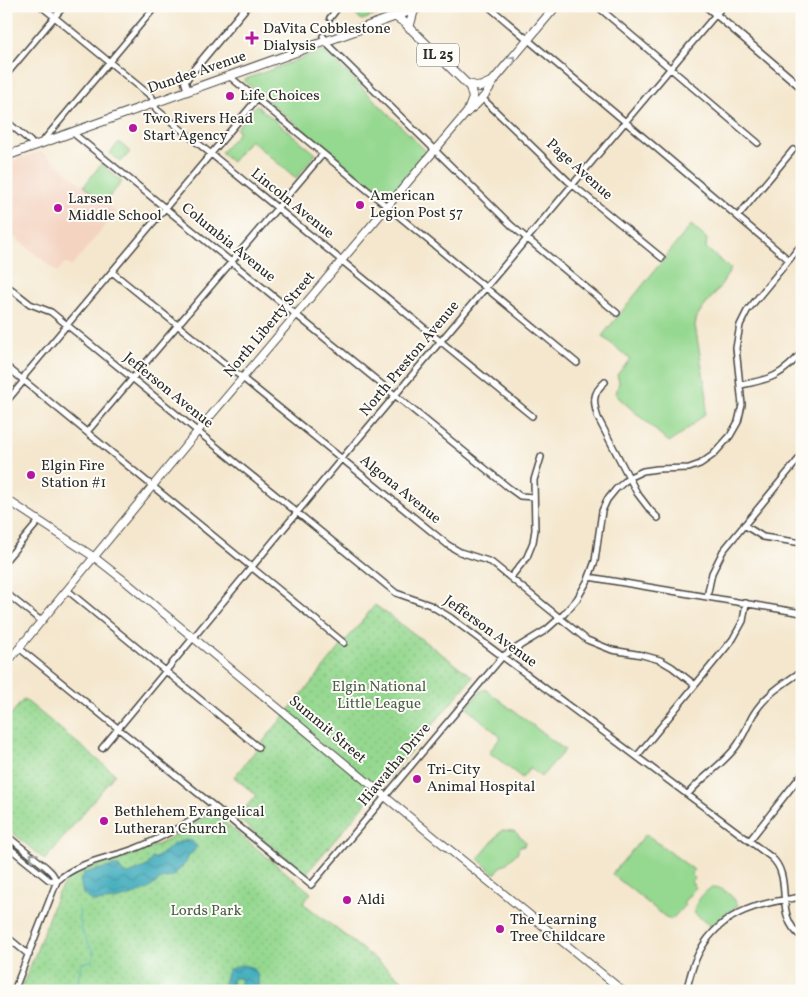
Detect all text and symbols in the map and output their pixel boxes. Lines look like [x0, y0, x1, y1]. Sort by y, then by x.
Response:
place label: DaVita Cobblestone Dialysis [263, 19, 391, 57]
marker: DaVita Cobblestone Dialysis [245, 31, 259, 45]
road number: IL 25 [417, 44, 459, 66]
street label: Dundee Avenue [145, 46, 249, 100]
one-way arrow [506, 56, 515, 65]
place label: Life Choices [240, 86, 320, 107]
marker: Life Choices [224, 90, 236, 102]
place label: Two Rivers Head Start Agency [143, 109, 253, 147]
marker: Two Rivers Head Start Agency [127, 122, 139, 134]
street label: Page Avenue [541, 134, 617, 206]
street label: Lincoln Avenue [246, 164, 338, 244]
place label: American Legion Post 57 [370, 186, 463, 224]
place label: Larsen Middle School [68, 189, 162, 227]
street label: Columbia Avenue [176, 198, 280, 288]
marker: American Legion Post 57 [354, 199, 366, 211]
marker: Larsen Middle School [52, 202, 64, 214]
street label: North Liberty Street [219, 268, 321, 382]
street label: North Preston Avenue [355, 297, 465, 421]
street label: Jefferson Avenue [118, 348, 218, 434]
street label: Algona Avenue [355, 451, 445, 529]
place label: Elgin Fire Station #1 [41, 456, 106, 494]
marker: Elgin Fire Station #1 [25, 469, 37, 481]
street label: Jefferson Avenue [439, 591, 541, 673]
park label: Elgin National Little League [332, 677, 426, 715]
street label: Summit Street [284, 691, 370, 769]
street label: Hiawatha Drive [354, 719, 436, 811]
place label: Tri-City Animal Hospital [427, 760, 535, 798]
marker: Tri-City Animal Hospital [411, 773, 423, 785]
place label: Bethlehem Evangelical Lutheran Church [114, 802, 264, 840]
marker: Bethlehem Evangelical Lutheran Church [98, 815, 110, 827]
one-way arrow [30, 854, 39, 862]
place label: Aldi [357, 890, 385, 911]
marker: Aldi [341, 894, 353, 906]
park label: Lords Park [170, 901, 242, 922]
place label: The Learning Tree Childcare [510, 910, 605, 948]
marker: The Learning Tree Childcare [494, 923, 506, 935]

